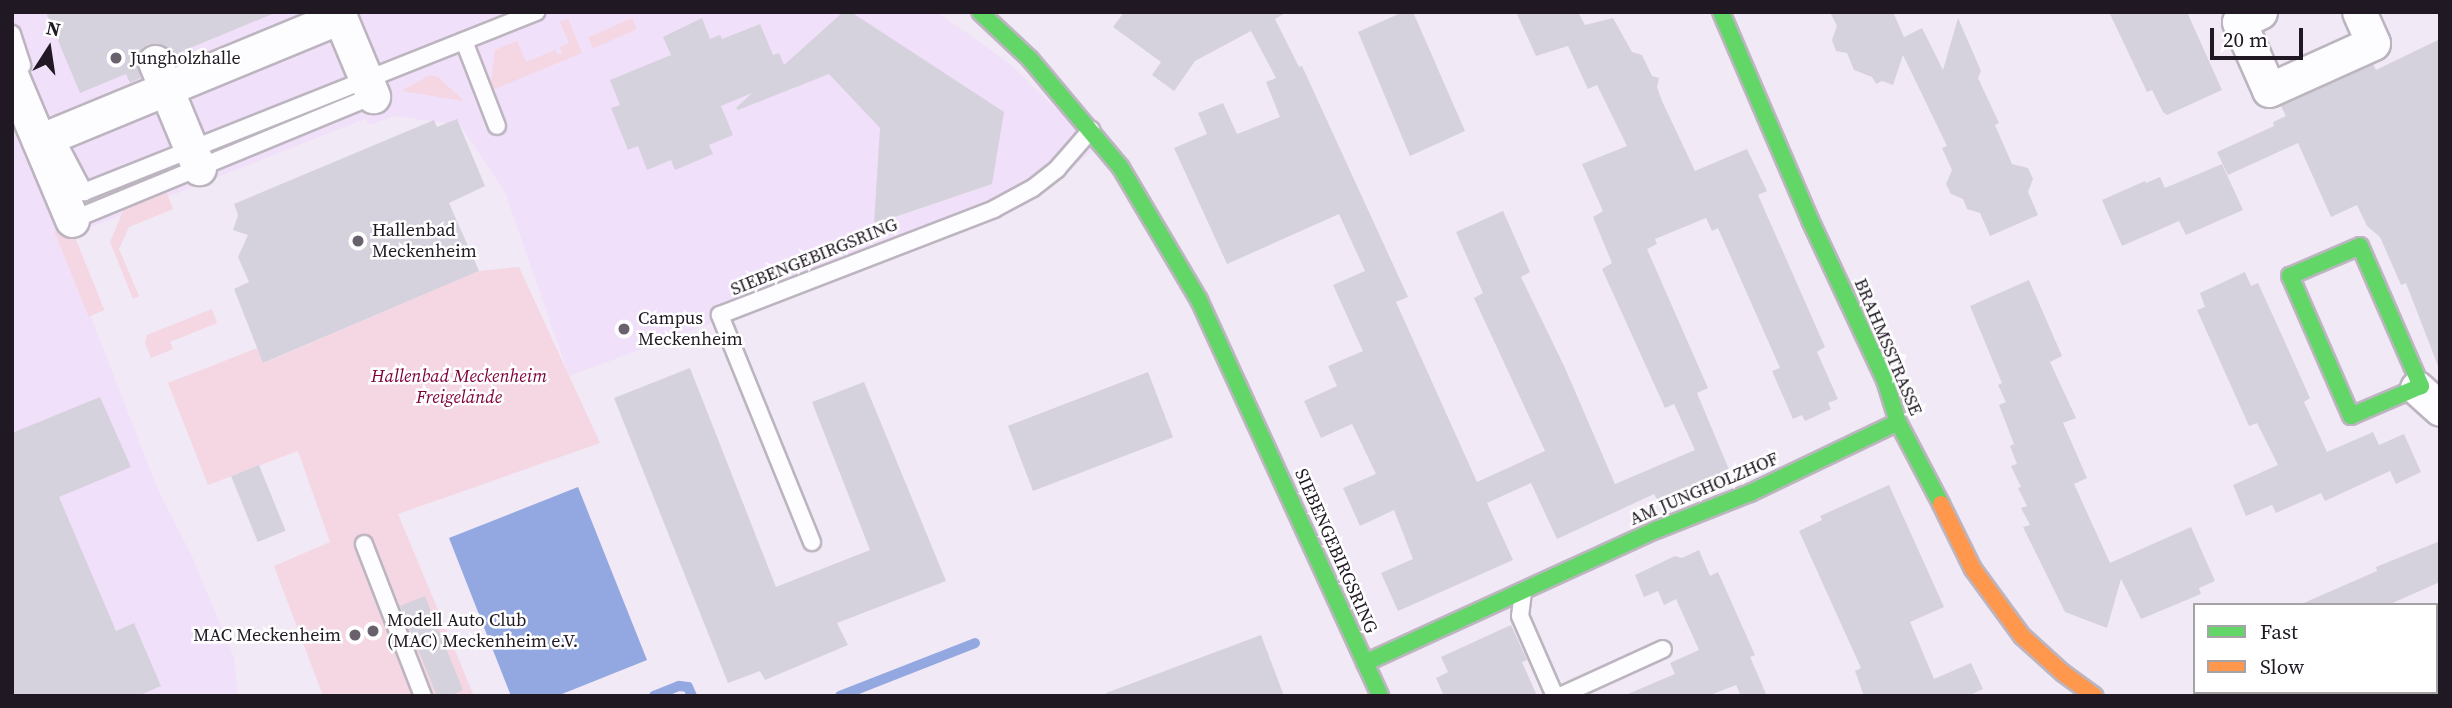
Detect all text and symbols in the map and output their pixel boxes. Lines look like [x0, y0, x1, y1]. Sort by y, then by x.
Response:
north arrow [14, 14, 84, 84]
text: N [44, 14, 63, 43]
scale bar [2214, 14, 2307, 58]
text: 20 m [2223, 25, 2268, 54]
place label: Jungholzhalle [130, 47, 241, 69]
marker: Jungholzhalle [108, 50, 124, 66]
street label: SIEBENGEBIRGSRING [727, 214, 901, 300]
place label: Hallenbad Meckenheim [372, 220, 477, 262]
marker: Hallenbad Meckenheim [350, 233, 366, 249]
street label: BRAHMSSTRASSE [1849, 275, 1927, 419]
place label: Campus Meckenheim [638, 308, 743, 350]
marker: Campus Meckenheim [616, 321, 632, 337]
park label: Hallenbad Meckenheim Freigelände [371, 366, 547, 408]
street label: AM JUNGHOLZHOF [1626, 448, 1782, 530]
street label: SIEBENGEBIRGSRING [1290, 465, 1382, 637]
legend [2193, 603, 2438, 694]
place label: Modell Auto Club (MAC) Meckenheim e.V. [387, 610, 578, 652]
text: Fast [2260, 617, 2298, 646]
marker: Modell Auto Club (MAC) Meckenheim e.V. [365, 623, 381, 639]
place label: MAC Meckenheim [193, 624, 341, 646]
marker: MAC Meckenheim [347, 627, 363, 643]
text: Slow [2260, 652, 2304, 681]

